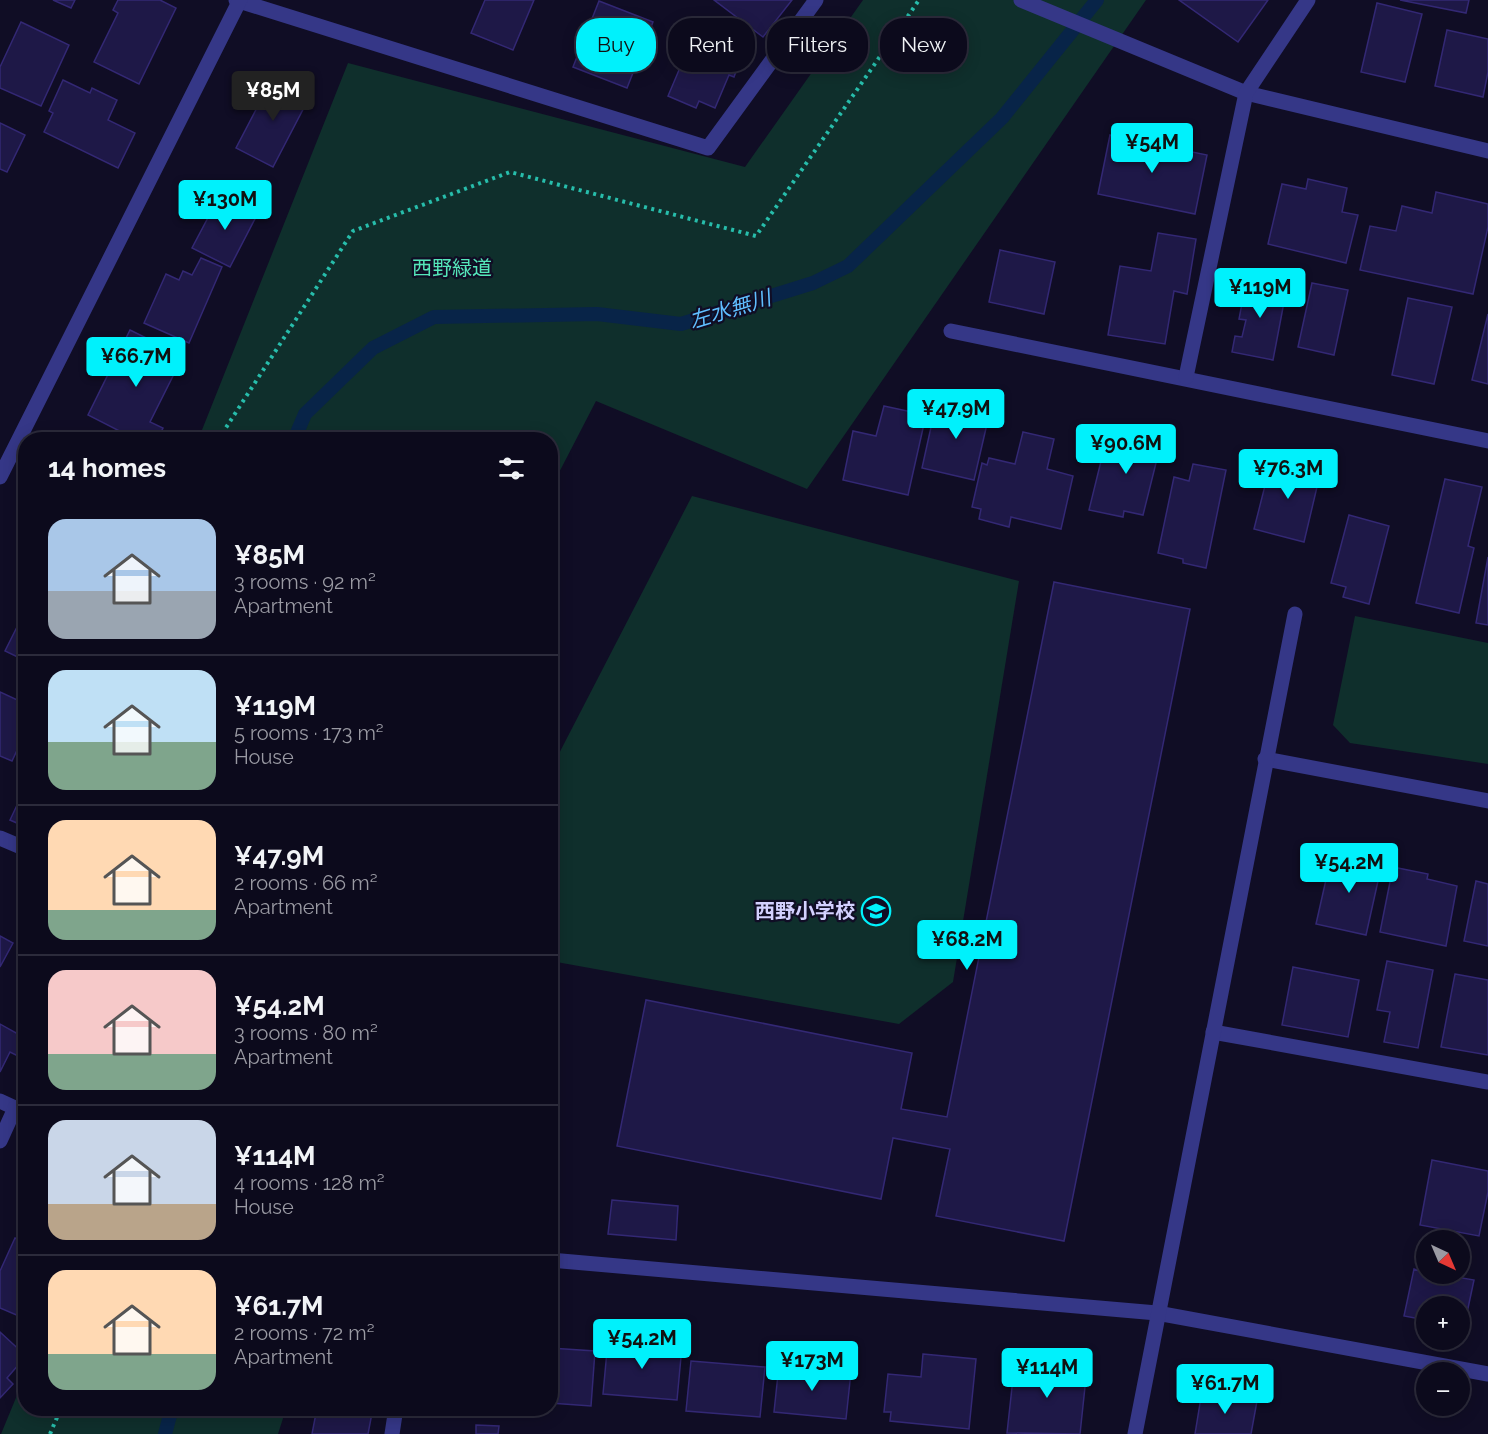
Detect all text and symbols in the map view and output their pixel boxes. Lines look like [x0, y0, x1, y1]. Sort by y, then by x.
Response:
chip: Buy [576, 18, 656, 72]
chip: Rent [668, 18, 755, 72]
chip: Filters [767, 18, 868, 72]
chip: New [880, 18, 967, 72]
pin: ¥85M [237, 71, 309, 122]
text: ¥85M [246, 78, 300, 102]
pin: ¥54M [1116, 123, 1188, 174]
text: ¥54M [1125, 130, 1179, 154]
pin: ¥130M [183, 180, 267, 231]
text: ¥130M [193, 187, 257, 211]
park label: 西野緑道 [412, 256, 492, 280]
pin: ¥119M [1218, 268, 1302, 319]
text: ¥119M [1228, 275, 1292, 299]
water label: 左水無川 [686, 284, 776, 333]
pin: ¥66.7M [87, 337, 185, 388]
text: ¥66.7M [100, 344, 172, 368]
pin: ¥47.9M [907, 389, 1005, 440]
text: ¥47.9M [921, 396, 991, 420]
pin: ¥90.6M [1077, 424, 1175, 475]
text: ¥90.6M [1090, 431, 1162, 455]
pin: ¥76.3M [1239, 449, 1337, 500]
icon: filters [495, 452, 528, 485]
text: 14 homes [48, 453, 166, 483]
text: ¥76.3M [1253, 456, 1323, 480]
text: ¥85M [234, 540, 305, 570]
icon: home [96, 543, 168, 615]
text: 3 rooms · 92 m² [234, 570, 376, 594]
text: Apartment [234, 594, 333, 618]
text: ¥119M [234, 691, 316, 721]
icon: home [96, 694, 168, 766]
text: 5 rooms · 173 m² [234, 721, 384, 745]
text: House [234, 745, 294, 769]
text: ¥47.9M [234, 841, 324, 871]
pin: ¥54.2M [1300, 843, 1398, 894]
icon: home [96, 844, 168, 916]
text: ¥54.2M [1314, 850, 1384, 874]
text: 2 rooms · 66 m² [234, 871, 377, 895]
text: Apartment [234, 895, 333, 919]
school or university icon: 西野小学校 [860, 895, 892, 927]
place label: 西野小学校 [755, 899, 855, 923]
pin: ¥68.2M [918, 920, 1016, 971]
text: ¥68.2M [931, 927, 1003, 951]
text: ¥54.2M [234, 991, 325, 1021]
icon: home [96, 994, 168, 1066]
text: 3 rooms · 80 m² [234, 1021, 378, 1045]
text: Apartment [234, 1045, 333, 1069]
text: ¥114M [234, 1141, 316, 1171]
icon: home [96, 1144, 168, 1216]
text: 4 rooms · 128 m² [234, 1171, 385, 1195]
text: House [234, 1195, 294, 1219]
north arrow [1416, 1230, 1470, 1284]
map controls [1416, 1230, 1470, 1416]
text: ¥61.7M [234, 1291, 324, 1321]
icon: home [96, 1294, 168, 1366]
button: + [1416, 1296, 1470, 1350]
pin: ¥54.2M [593, 1319, 691, 1370]
text: 2 rooms · 72 m² [234, 1321, 374, 1345]
text: ¥54.2M [607, 1326, 677, 1350]
pin: ¥173M [770, 1341, 854, 1392]
text: Apartment [234, 1345, 333, 1369]
text: ¥173M [780, 1348, 844, 1372]
pin: ¥114M [1005, 1348, 1089, 1399]
text: ¥114M [1016, 1355, 1078, 1379]
button: − [1416, 1362, 1470, 1416]
pin: ¥61.7M [1176, 1364, 1274, 1415]
text: ¥61.7M [1191, 1371, 1259, 1395]

